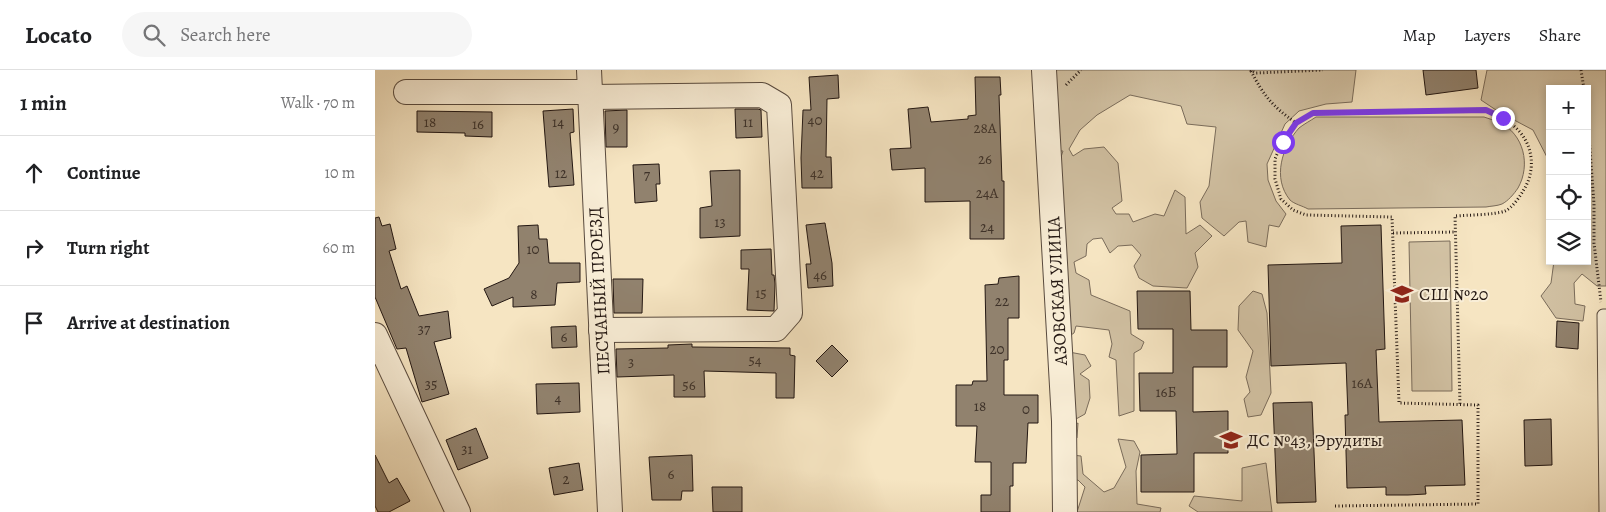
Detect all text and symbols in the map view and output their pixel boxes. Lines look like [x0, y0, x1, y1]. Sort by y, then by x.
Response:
search box [122, 12, 472, 57]
text: Locato [25, 19, 92, 51]
icon: search [140, 21, 168, 49]
text: Search here [180, 22, 271, 48]
text: Map [1403, 23, 1436, 47]
text: Layers [1464, 23, 1511, 47]
text: Share [1539, 23, 1581, 47]
map controls [1546, 85, 1591, 265]
button: + [1546, 85, 1591, 130]
text: 1 min [20, 89, 67, 117]
text: Walk · 70 m [281, 92, 355, 114]
route end [1492, 107, 1515, 130]
house number: 40 [808, 110, 822, 130]
house number: 18 [424, 112, 436, 132]
house number: 14 [552, 112, 564, 132]
house number: 11 [743, 112, 753, 132]
house number: 16 [472, 114, 484, 134]
house number: 9 [613, 117, 620, 137]
house number: 28А [973, 118, 997, 138]
button: − [1546, 130, 1591, 175]
route start [1272, 131, 1295, 154]
house number: 26 [978, 149, 992, 169]
icon: ahead [20, 159, 48, 187]
text: Continue [67, 160, 141, 186]
text: 10 m [325, 162, 355, 184]
house number: 12 [555, 163, 567, 183]
house number: 42 [810, 163, 824, 183]
house number: 7 [644, 165, 651, 185]
button: locate [1546, 175, 1591, 220]
house number: 24А [976, 183, 999, 203]
street label: ПЕСЧАНЫЙ ПРОЕЗД [583, 206, 615, 376]
house number: 13 [714, 212, 726, 232]
street label: АЗОВСКАЯ УЛИЦА [1041, 215, 1073, 367]
house number: 24 [980, 217, 994, 237]
button: layers [1546, 220, 1591, 265]
icon: right [20, 234, 48, 262]
text: Turn right [67, 235, 149, 261]
text: 60 m [323, 237, 355, 259]
house number: 10 [526, 239, 540, 259]
house number: 46 [813, 265, 827, 285]
school or university icon: СШ №20 [1389, 281, 1415, 307]
place label: СШ №20 [1419, 282, 1488, 306]
house number: 15 [755, 283, 767, 303]
house number: 8 [530, 284, 538, 304]
house number: 22 [995, 291, 1009, 311]
icon: arrive [20, 309, 48, 337]
text: Arrive at destination [67, 310, 230, 336]
house number: 37 [418, 319, 431, 339]
house number: 6 [561, 327, 568, 347]
house number: 20 [989, 339, 1005, 359]
house number: 54 [748, 350, 762, 370]
house number: 3 [628, 352, 634, 372]
house number: 16А [1352, 373, 1373, 393]
house number: 35 [425, 374, 437, 394]
house number: 56 [682, 375, 696, 395]
house number: 16Б [1155, 382, 1177, 402]
house number: 4 [555, 388, 562, 408]
house number: 18 [974, 396, 986, 416]
house number: 0 [1022, 399, 1030, 419]
school or university icon: ДС №43, Эрудиты [1218, 427, 1244, 453]
place label: ДС №43, Эрудиты [1247, 428, 1382, 452]
house number: 31 [461, 439, 473, 459]
house number: 6 [668, 464, 675, 484]
house number: 2 [562, 469, 570, 489]

